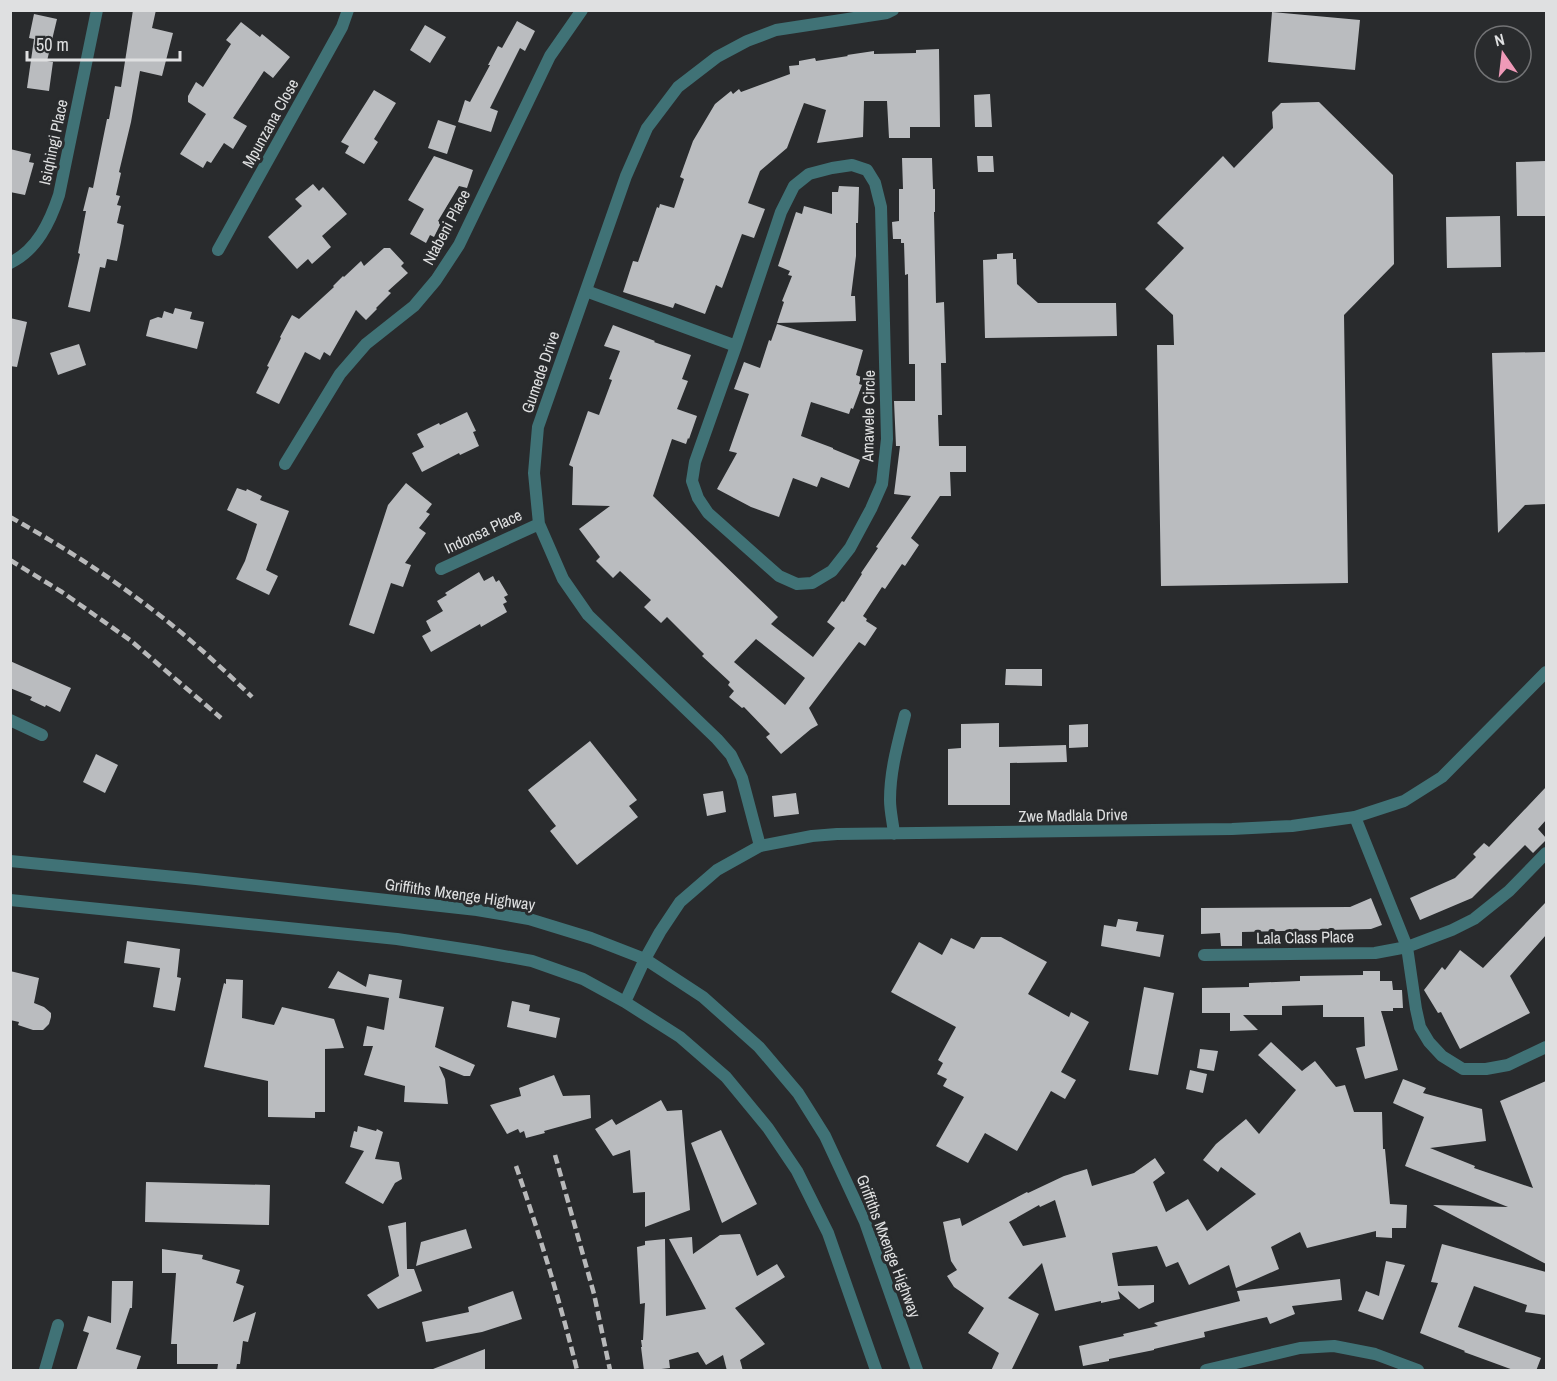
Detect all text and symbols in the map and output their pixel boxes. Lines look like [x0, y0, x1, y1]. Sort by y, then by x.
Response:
scale bar [27, 24, 180, 62]
north arrow [1473, 24, 1533, 84]
text: N [1492, 28, 1507, 51]
text: 50 m [36, 32, 69, 57]
street label: Mpunzana Close [237, 75, 303, 171]
street label: Isiqhingi Place [33, 97, 73, 187]
street label: Ntabeni Place [417, 185, 475, 269]
street label: Gumede Drive [516, 328, 564, 416]
street label: Amawele Circle [856, 370, 880, 463]
street label: Indonsa Place [441, 503, 525, 559]
street label: Zwe Madlala Drive [1018, 803, 1128, 827]
street label: Griffiths Mxenge Highway [383, 873, 537, 915]
street label: Lala Class Place [1256, 925, 1354, 949]
street label: Griffiths Mxenge Highway [852, 1171, 927, 1321]

